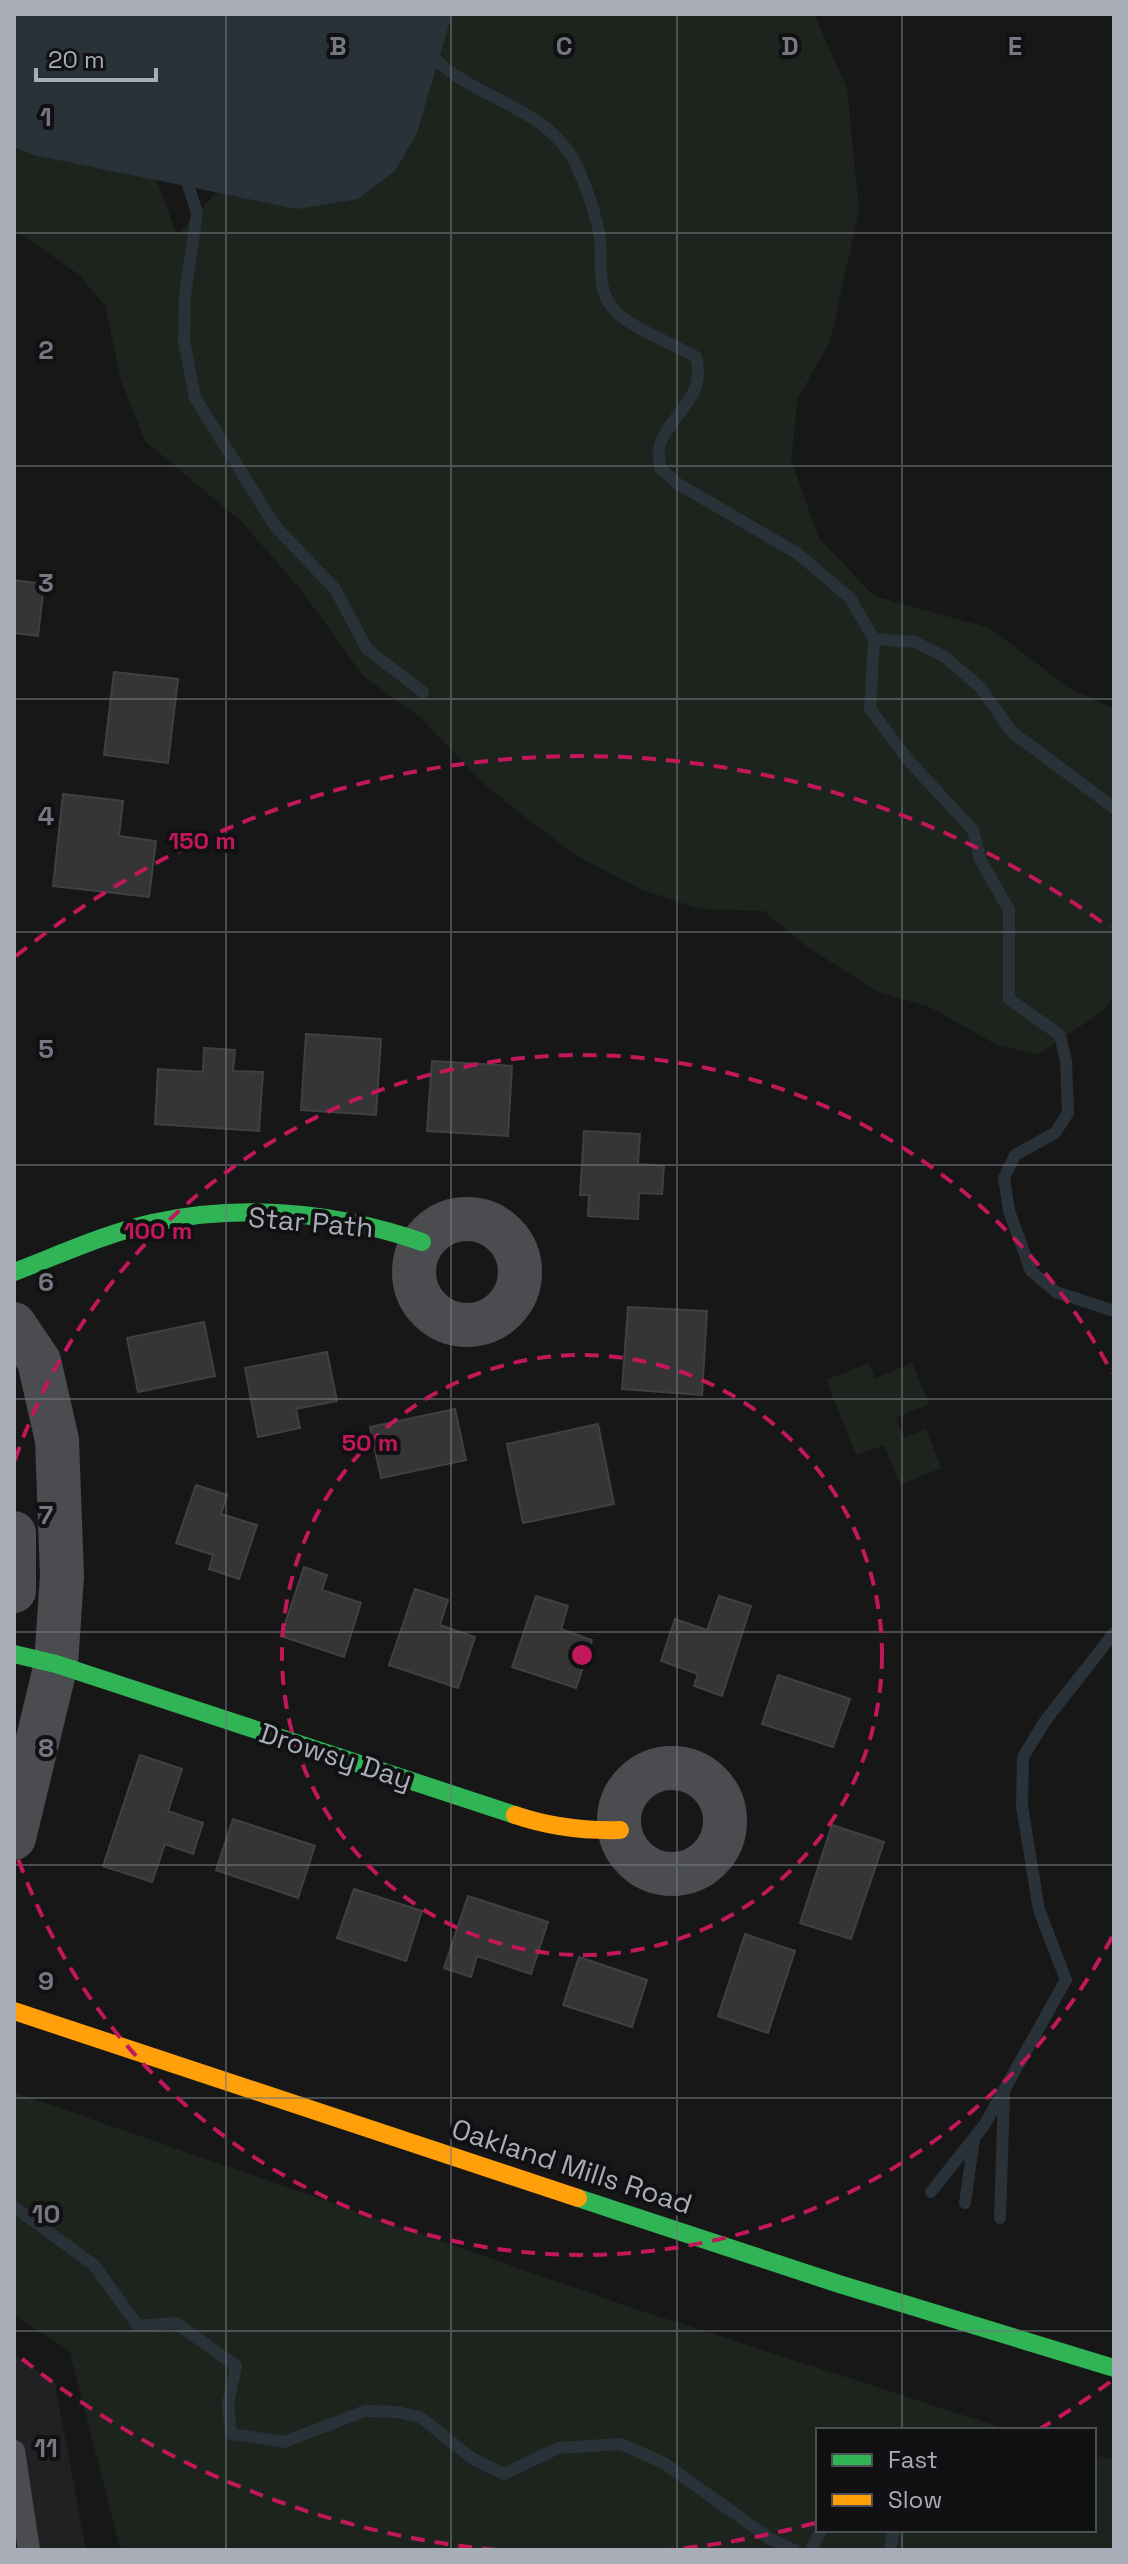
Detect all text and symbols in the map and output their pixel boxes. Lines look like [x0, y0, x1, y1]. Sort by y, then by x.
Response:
text: B [329, 29, 347, 63]
text: C [556, 29, 572, 63]
text: D [781, 29, 799, 63]
text: E [1008, 29, 1022, 63]
scale bar [36, 32, 156, 82]
text: 20 m [48, 44, 105, 75]
text: 1 [40, 100, 52, 134]
text: 2 [38, 333, 54, 367]
text: 3 [38, 566, 54, 600]
text: 4 [38, 799, 54, 833]
text: 150 m [168, 825, 236, 856]
text: 5 [38, 1032, 54, 1066]
street label: Star Path [247, 1199, 375, 1245]
text: 100 m [124, 1215, 192, 1246]
text: 6 [38, 1265, 54, 1299]
text: 50 m [342, 1427, 398, 1458]
text: 7 [39, 1498, 53, 1532]
centre of rings [568, 1641, 596, 1669]
street label: Drowsy Day [255, 1714, 417, 1798]
text: 8 [38, 1731, 54, 1765]
text: 9 [38, 1964, 54, 1998]
street label: Oakland Mills Road [447, 2110, 697, 2222]
text: 10 [32, 2197, 60, 2231]
legend [816, 2428, 1096, 2532]
text: 11 [34, 2431, 58, 2465]
text: Fast [888, 2444, 938, 2475]
text: Slow [888, 2484, 942, 2515]

